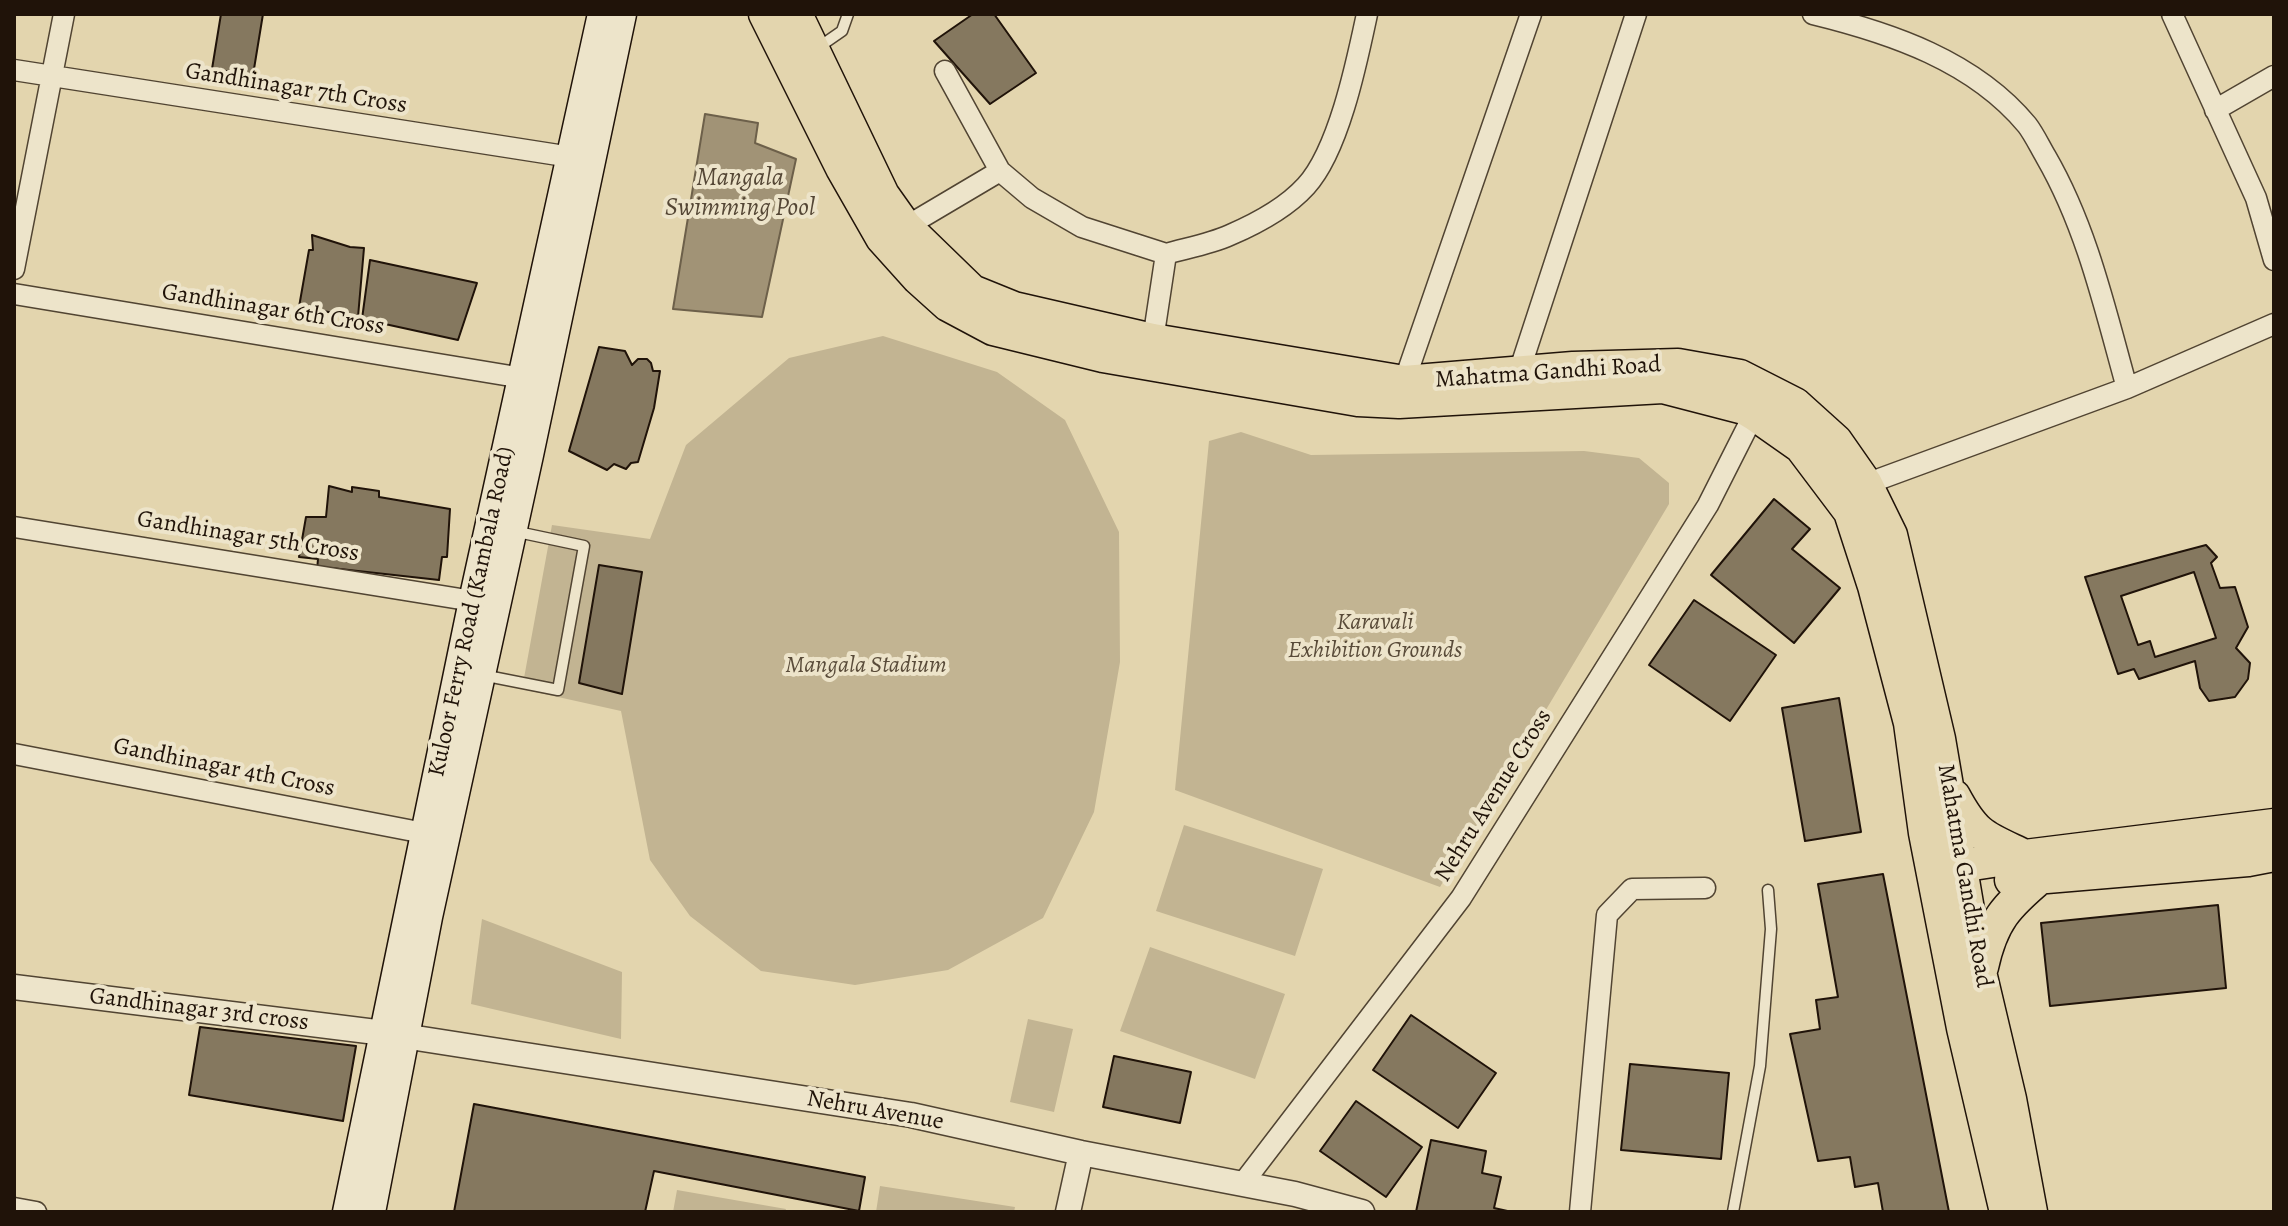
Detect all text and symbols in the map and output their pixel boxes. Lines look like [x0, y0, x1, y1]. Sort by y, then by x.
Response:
street label: Gandhinagar 7th Cross [183, 57, 409, 121]
water label: Mangala Swimming Pool [665, 163, 815, 224]
street label: Gandhinagar 6th Cross [160, 278, 386, 342]
street label: Mahatma Gandhi Road [1434, 351, 1662, 395]
street label: Kuloor Ferry Road (Kambala Road) [423, 444, 521, 780]
street label: Gandhinagar 5th Cross [135, 505, 361, 569]
park label: Karavali Exhibition Grounds [1288, 609, 1462, 665]
park label: Mangala Stadium [785, 652, 947, 680]
street label: Nehru Avenue Cross [1429, 704, 1559, 888]
street label: Gandhinagar 4th Cross [111, 732, 337, 804]
street label: Mahatma Gandhi Road [1930, 762, 1998, 990]
street label: Gandhinagar 3rd cross [88, 982, 310, 1038]
street label: Nehru Avenue [804, 1085, 946, 1137]

